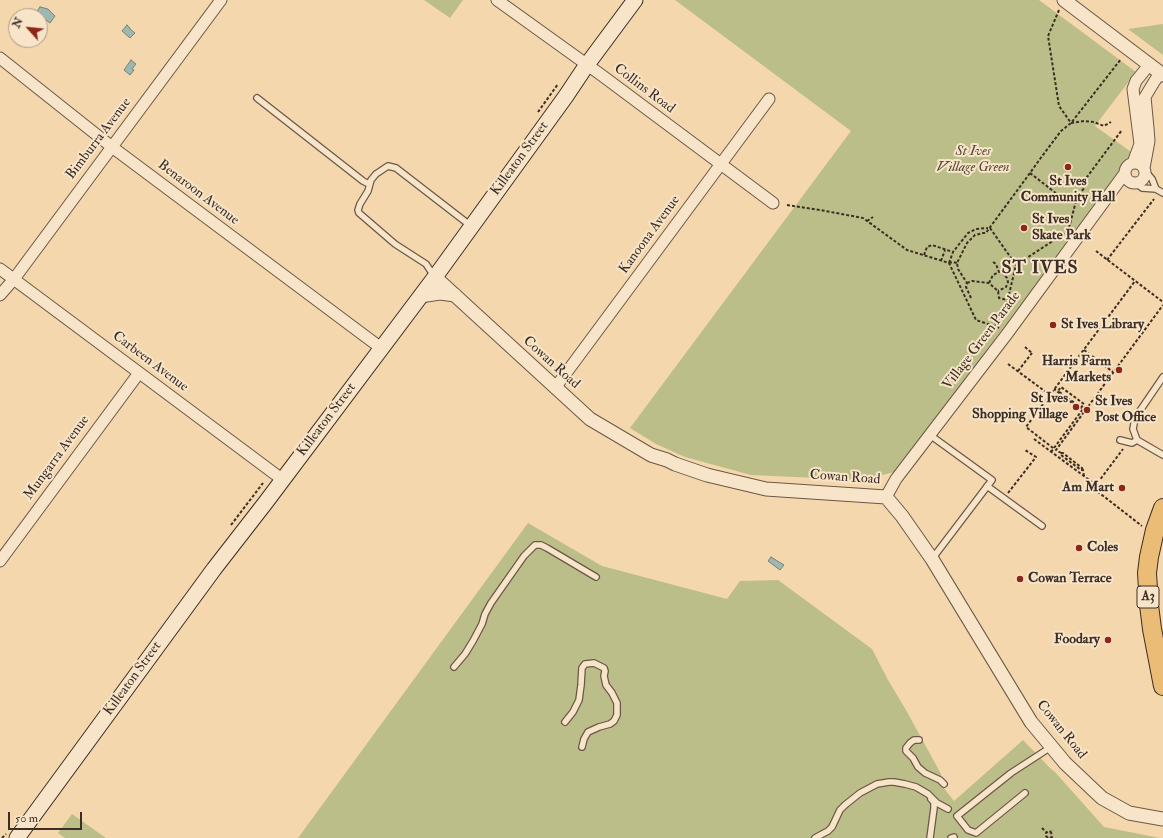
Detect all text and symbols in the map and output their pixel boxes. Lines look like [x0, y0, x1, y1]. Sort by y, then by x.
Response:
north arrow [8, 8, 48, 48]
text: N [10, 15, 26, 30]
street label: Collins Road [610, 61, 678, 117]
street label: Bimburra Avenue [63, 95, 135, 183]
street label: Killeaton Street [488, 119, 552, 199]
park label: St Ives Village Green [937, 144, 1009, 176]
street label: Benaroon Avenue [154, 157, 242, 229]
marker: St Ives Community Hall [1063, 162, 1073, 172]
place label: St Ives Community Hall [1021, 174, 1115, 206]
street label: Kanoona Avenue [616, 193, 684, 277]
place label: St Ives Skate Park [1032, 212, 1091, 244]
marker: St Ives Skate Park [1019, 223, 1029, 233]
district label: ST IVES [1001, 258, 1079, 280]
street label: Village Green Parade [940, 289, 1024, 393]
place label: St Ives Library [1061, 317, 1144, 333]
marker: St Ives Library [1048, 320, 1058, 330]
street label: Carbeen Avenue [109, 328, 191, 396]
street label: Cowan Road [519, 333, 583, 393]
place label: Harris Farm Markets [1042, 354, 1111, 386]
marker: Harris Farm Markets [1114, 365, 1124, 375]
street label: Killeaton Street [294, 380, 360, 460]
place label: St Ives Shopping Village [972, 391, 1068, 424]
place label: St Ives Post Office [1095, 394, 1156, 426]
marker: St Ives Shopping Village [1071, 402, 1081, 412]
marker: St Ives Post Office [1082, 405, 1092, 415]
street label: Mungarra Avenue [21, 413, 93, 503]
street label: Cowan Road [809, 467, 881, 489]
place label: Am Mart [1062, 480, 1114, 496]
marker: Am Mart [1117, 483, 1127, 493]
place label: Coles [1087, 540, 1118, 556]
marker: Coles [1074, 543, 1084, 553]
place label: Cowan Terrace [1028, 571, 1112, 587]
marker: Cowan Terrace [1015, 574, 1025, 584]
road number: A3 [1137, 586, 1159, 608]
place label: Foodary [1054, 632, 1100, 648]
marker: Foodary [1103, 635, 1113, 645]
street label: Killeaton Street [101, 639, 165, 719]
street label: Cowan Road [1032, 697, 1090, 763]
scale bar [10, 804, 84, 830]
text: 50 m [15, 811, 38, 826]

